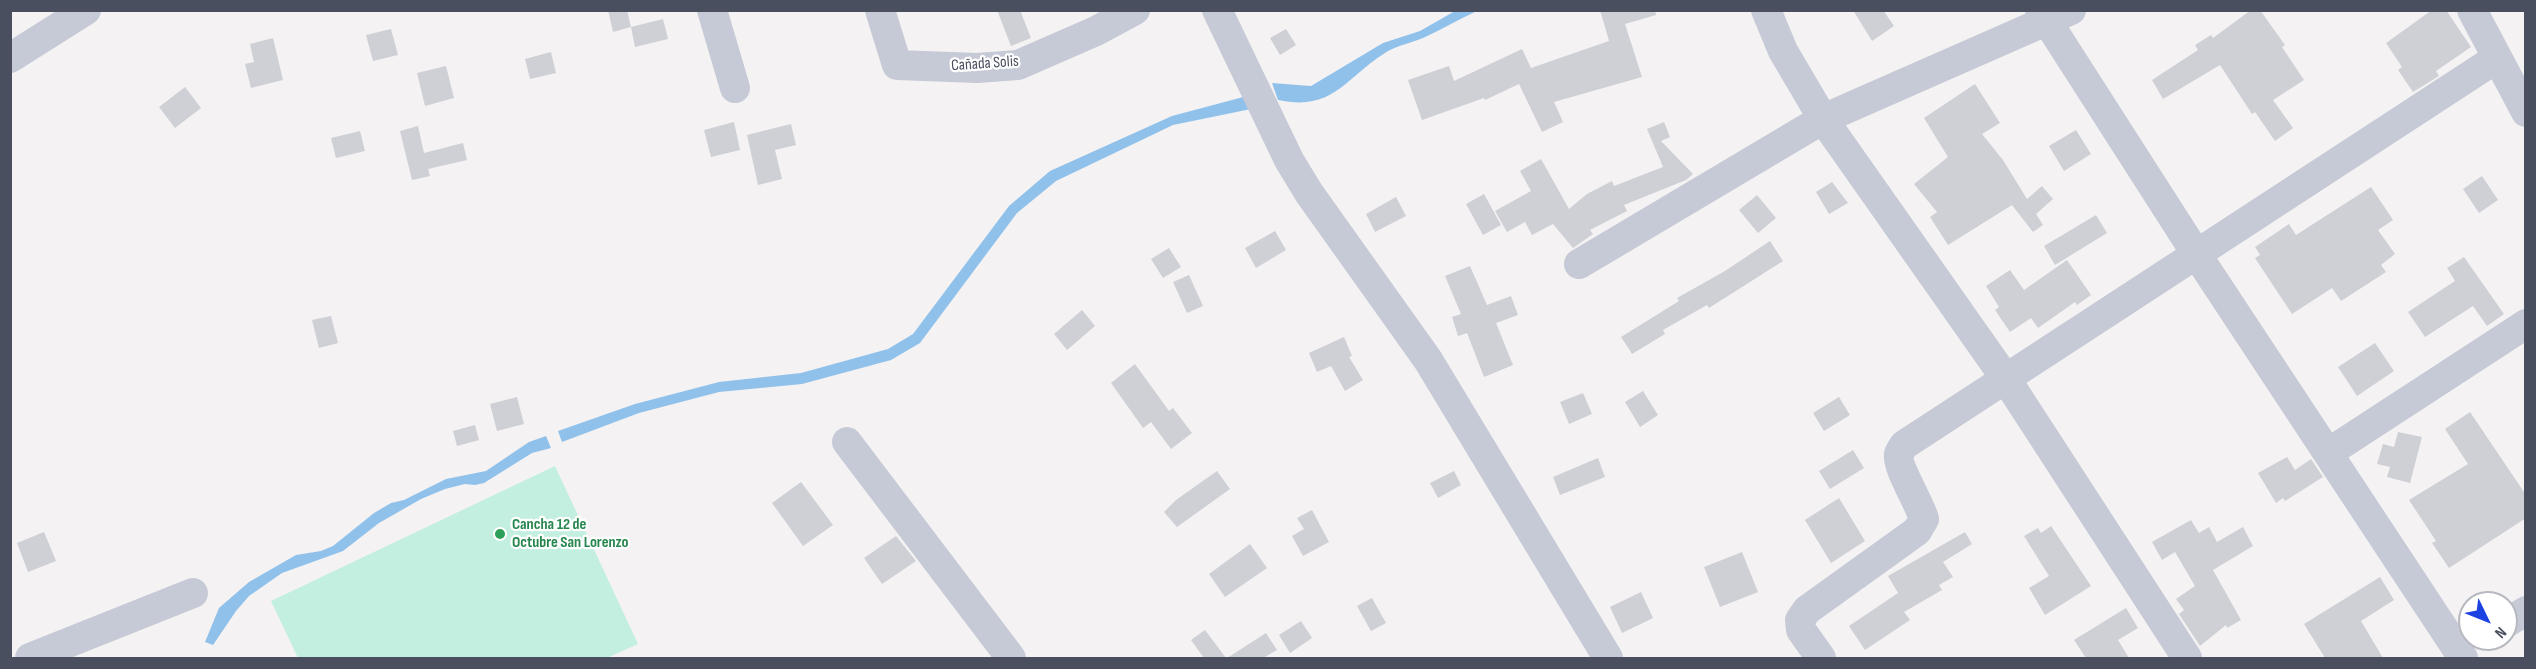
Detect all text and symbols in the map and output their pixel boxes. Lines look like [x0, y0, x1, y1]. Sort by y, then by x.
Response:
street label: Cañada Solis [951, 52, 1019, 76]
place label: Cancha 12 de Octubre San Lorenzo [512, 515, 628, 553]
marker: Cancha 12 de Octubre San Lorenzo [493, 527, 507, 541]
north arrow [2458, 591, 2518, 651]
text: N [2490, 623, 2510, 642]

